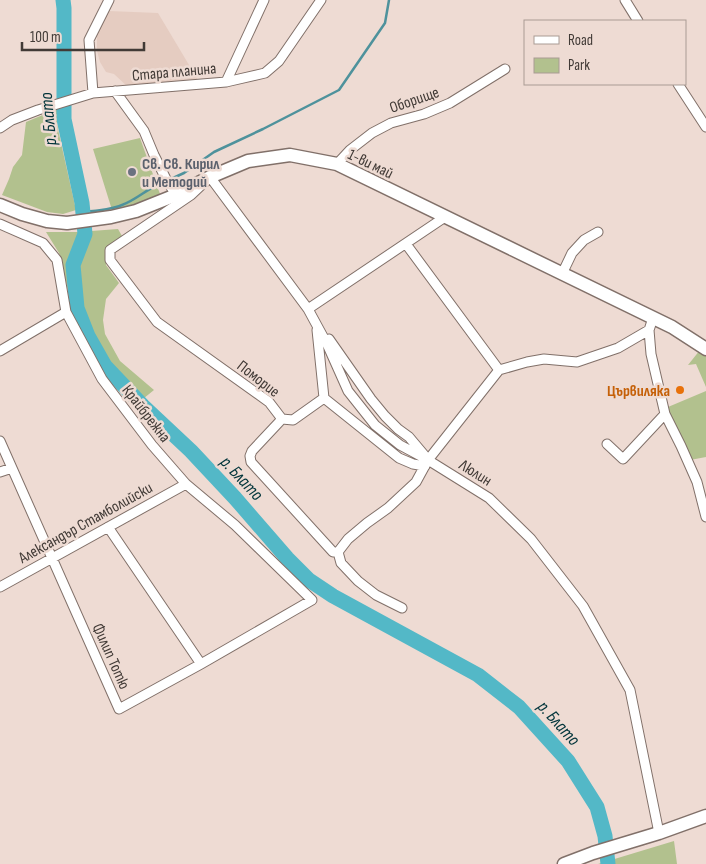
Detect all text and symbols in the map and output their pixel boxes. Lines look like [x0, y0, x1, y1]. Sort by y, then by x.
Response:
scale bar [22, 20, 145, 52]
legend [524, 20, 686, 85]
text: 100 m [30, 28, 61, 47]
text: Road [568, 31, 593, 50]
text: Park [568, 56, 590, 75]
street label: Стара планина [131, 59, 217, 86]
street label: Оборище [387, 83, 442, 118]
water label: р. Блато [36, 91, 61, 147]
street label: 1-ви май [345, 145, 396, 183]
place label: Св. Св. Кирил и Методий [142, 155, 220, 192]
marker: Св. Св. Кирил и Методий [126, 166, 138, 178]
street label: Поморие [233, 357, 283, 402]
street label: Крайбрежна [117, 381, 174, 446]
place label: Цървиляка [607, 382, 670, 401]
marker: Цървиляка [674, 384, 686, 396]
water label: р. Блато [215, 451, 268, 505]
street label: Люлин [455, 455, 495, 491]
street label: Александър Стамболийски [15, 479, 156, 568]
street label: Филип Тотю [88, 621, 134, 692]
water label: р. Блато [532, 696, 585, 751]

